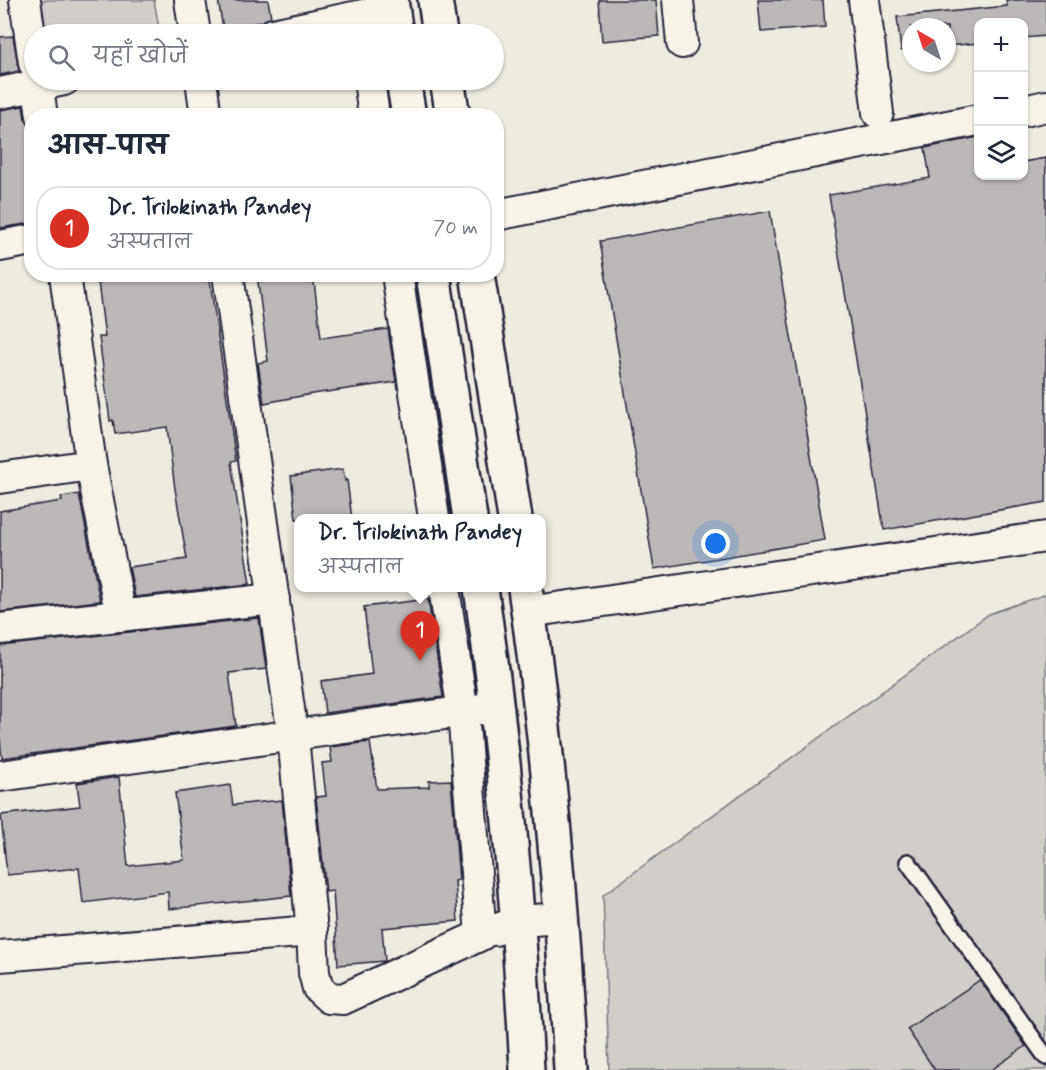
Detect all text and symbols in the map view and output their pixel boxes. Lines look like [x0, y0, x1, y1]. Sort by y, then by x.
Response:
north arrow [902, 18, 956, 72]
map controls [974, 18, 1028, 180]
button: + [974, 18, 1028, 72]
search box [24, 24, 504, 90]
icon: search [45, 41, 78, 74]
text: यहाँ खोजें [93, 43, 188, 71]
button: − [974, 72, 1028, 126]
button: layers [974, 126, 1028, 180]
text: आस-पास [48, 130, 168, 164]
text: Dr. Trilokinath Pandey [107, 194, 311, 222]
text: 1 [65, 215, 74, 242]
text: 70 m [433, 215, 478, 242]
text: अस्पताल [107, 229, 192, 256]
popup [294, 514, 546, 592]
text: Dr. Trilokinath Pandey [318, 519, 522, 547]
your location [701, 529, 730, 558]
text: अस्पताल [318, 554, 403, 581]
pin: 1 [400, 612, 440, 661]

